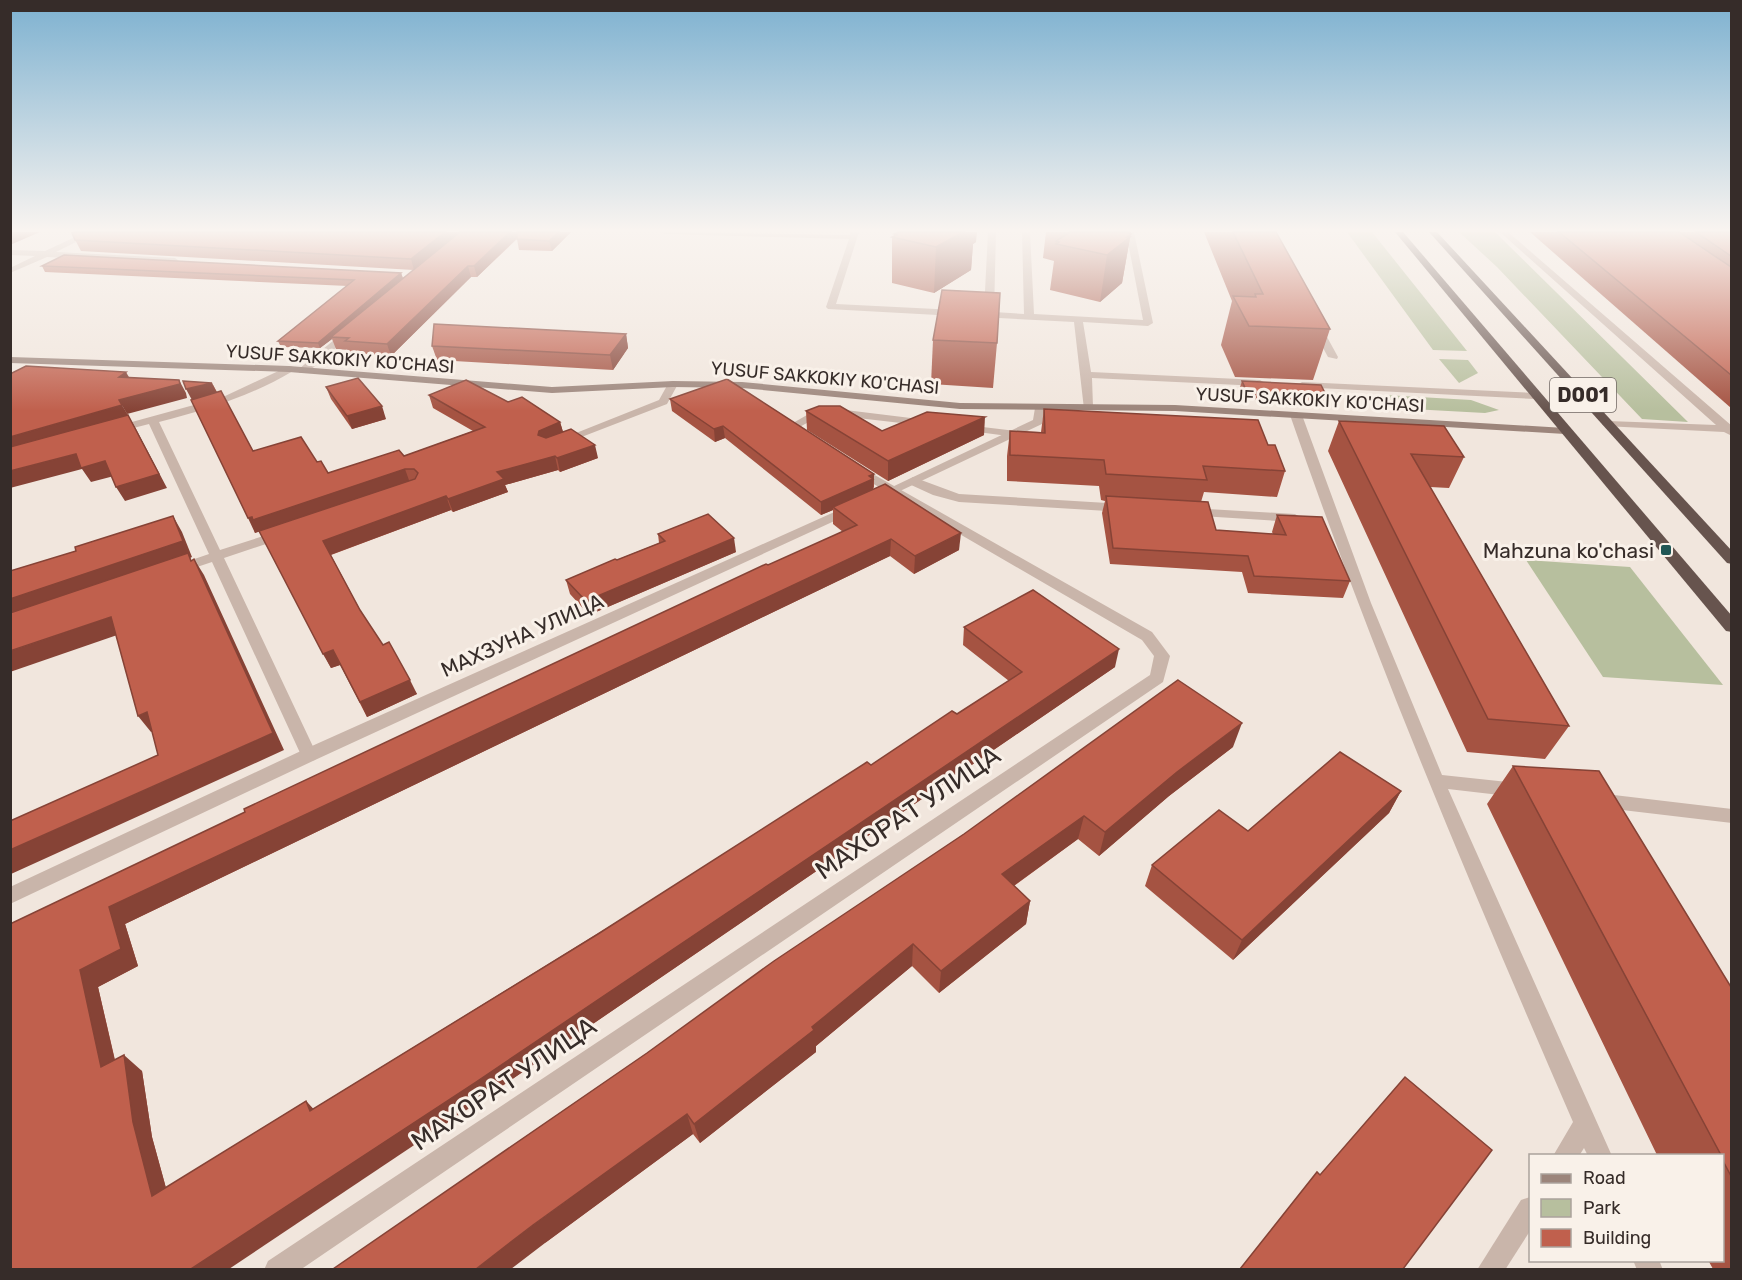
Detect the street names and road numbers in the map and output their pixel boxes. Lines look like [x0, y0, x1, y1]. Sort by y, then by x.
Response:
street label: YUSUF SAKKOKIY KO'CHASI [225, 340, 455, 378]
street label: YUSUF SAKKOKIY KO'CHASI [710, 357, 940, 399]
road number: D001 [1550, 378, 1616, 412]
street label: YUSUF SAKKOKIY KO'CHASI [1195, 383, 1425, 417]
street label: МАХЗУНА УЛИЦА [437, 588, 607, 682]
street label: МАХОРАТ УЛИЦА [810, 740, 1006, 886]
street label: МАХОРАТ УЛИЦА [406, 1011, 602, 1157]

